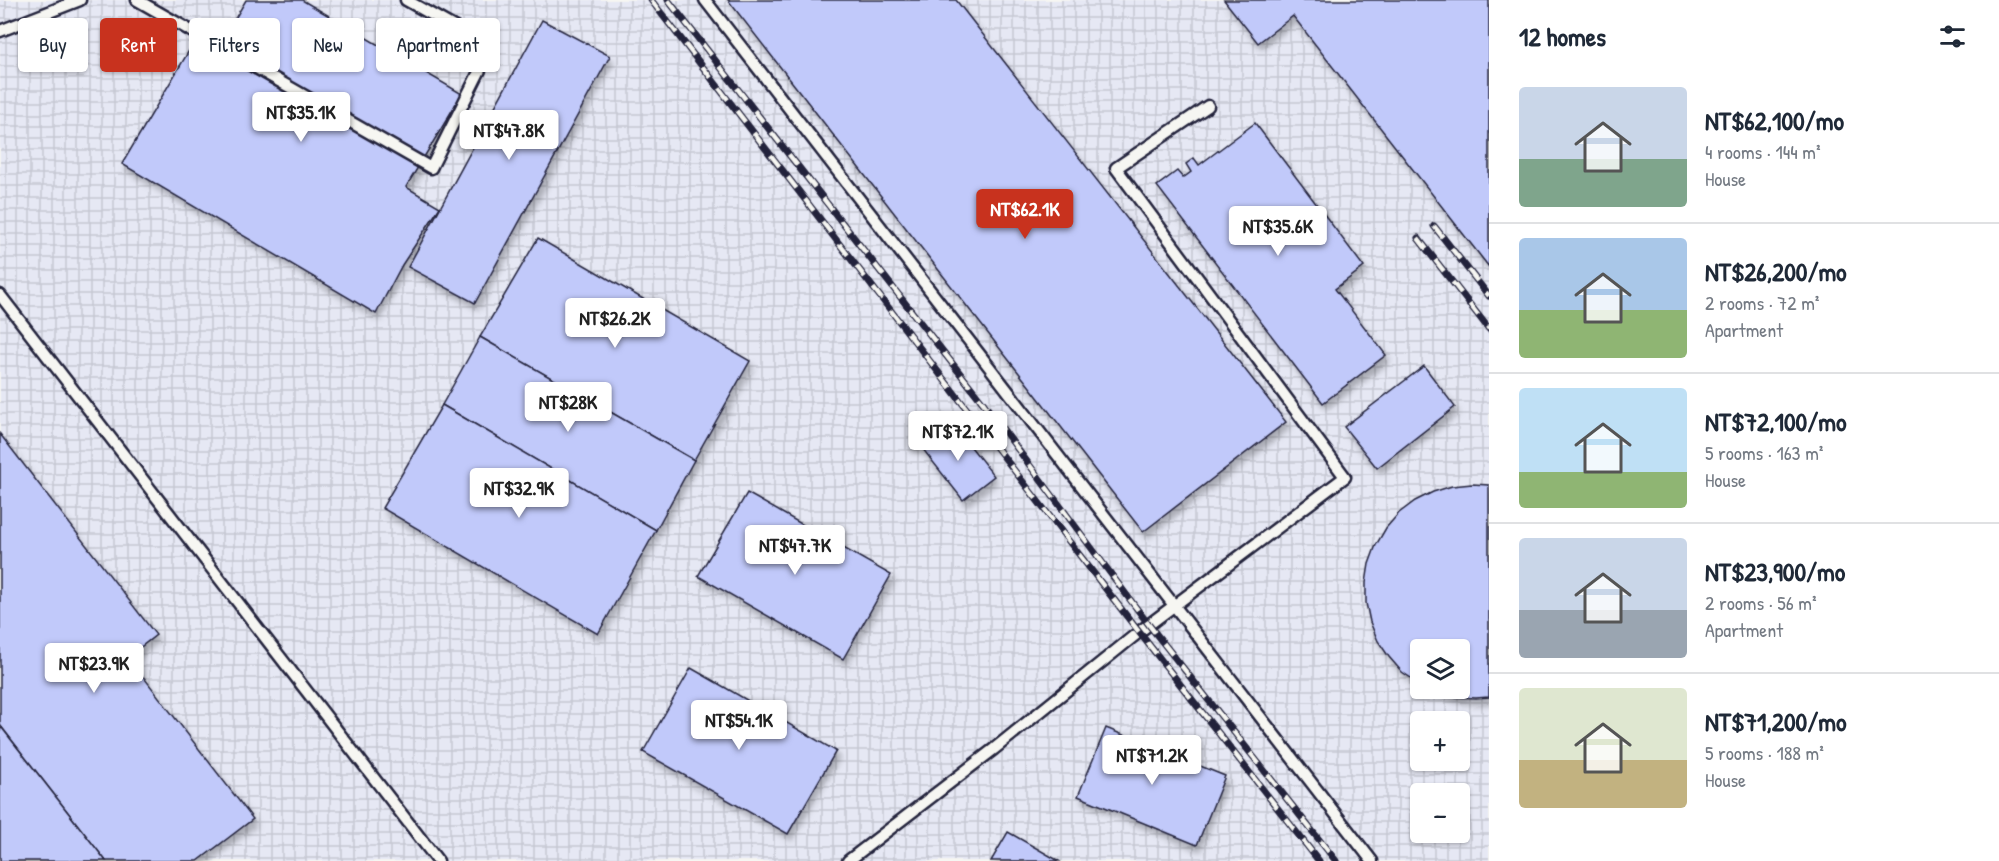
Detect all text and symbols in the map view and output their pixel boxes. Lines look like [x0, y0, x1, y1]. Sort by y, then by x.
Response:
chip: Buy [18, 18, 88, 72]
chip: Rent [100, 18, 177, 72]
chip: Filters [189, 18, 280, 72]
chip: New [292, 18, 364, 72]
chip: Apartment [376, 18, 500, 72]
text: 12 homes [1519, 19, 1606, 54]
icon: filters [1936, 20, 1969, 53]
pin: NT$35.1K [239, 92, 363, 143]
text: NT$35.1K [266, 98, 336, 125]
text: NT$62,100/mo [1705, 103, 1844, 138]
pin: NT$47.8K [447, 110, 571, 161]
icon: home [1567, 111, 1639, 183]
text: NT$47.8K [474, 116, 544, 143]
text: 4 rooms · 144 m² [1705, 138, 1820, 165]
text: House [1705, 165, 1746, 192]
pin: NT$62.1K [963, 189, 1087, 240]
text: NT$62.1K [990, 195, 1060, 222]
pin: NT$35.6K [1216, 206, 1340, 257]
text: NT$35.6K [1243, 212, 1313, 239]
text: NT$26,200/mo [1705, 254, 1847, 289]
icon: home [1567, 262, 1639, 334]
text: 2 rooms · 72 m² [1705, 289, 1819, 316]
pin: NT$26.2K [553, 298, 677, 349]
text: NT$26.2K [579, 304, 651, 331]
text: Apartment [1705, 316, 1783, 343]
pin: NT$28K [519, 382, 617, 433]
text: NT$28K [539, 388, 597, 415]
text: NT$72,100/mo [1705, 404, 1846, 439]
pin: NT$72.1K [896, 411, 1020, 462]
icon: home [1567, 412, 1639, 484]
text: NT$72.1K [922, 417, 994, 444]
text: 5 rooms · 163 m² [1705, 439, 1823, 466]
text: House [1705, 466, 1746, 493]
pin: NT$32.9K [457, 468, 581, 519]
text: NT$32.9K [484, 474, 554, 501]
pin: NT$47.7K [733, 525, 857, 576]
text: NT$47.7K [759, 531, 831, 558]
text: NT$23,900/mo [1705, 554, 1845, 589]
icon: home [1567, 562, 1639, 634]
text: 2 rooms · 56 m² [1705, 589, 1817, 616]
text: Apartment [1705, 616, 1783, 643]
map controls [1410, 639, 1470, 843]
button: layers [1410, 639, 1470, 699]
pin: NT$23.9K [32, 643, 156, 694]
text: NT$23.9K [59, 649, 129, 676]
pin: NT$54.1K [677, 700, 801, 751]
text: NT$71,200/mo [1705, 704, 1846, 739]
text: NT$54.1K [705, 706, 773, 733]
button: + [1410, 711, 1470, 771]
icon: home [1567, 712, 1639, 784]
pin: NT$71.2K [1090, 735, 1214, 786]
text: 5 rooms · 188 m² [1705, 739, 1824, 766]
text: NT$71.2K [1116, 741, 1188, 768]
text: House [1705, 766, 1746, 793]
button: − [1410, 783, 1470, 843]

